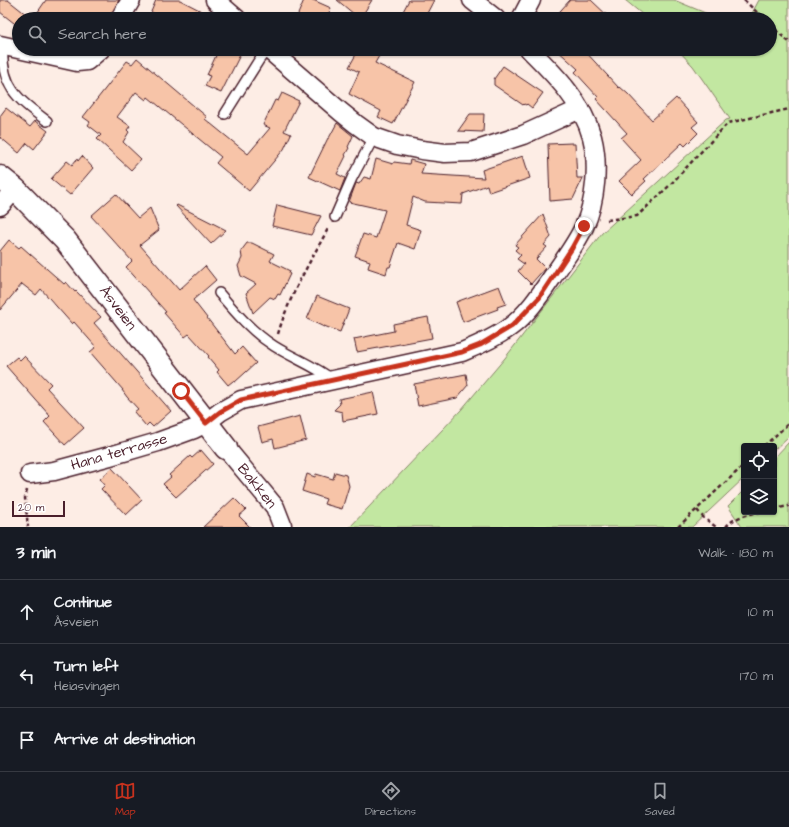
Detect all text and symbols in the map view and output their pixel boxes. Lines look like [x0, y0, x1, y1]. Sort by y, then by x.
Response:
search box [12, 12, 777, 56]
icon: search [26, 23, 48, 45]
text: Search here [58, 24, 147, 45]
route end [575, 217, 593, 235]
street label: Åsveien [94, 281, 142, 335]
route start [172, 382, 190, 400]
street label: Hana terrasse [68, 428, 170, 476]
map controls [741, 443, 777, 515]
button: locate [741, 443, 777, 479]
street label: Bakken [232, 459, 282, 513]
button: layers [741, 479, 777, 515]
scale bar [12, 499, 65, 518]
text: 20 m [18, 500, 44, 515]
text: 3 min [16, 541, 56, 565]
text: Walk · 180 m [698, 544, 773, 562]
text: Continue [54, 592, 112, 613]
icon: ahead [16, 601, 38, 623]
text: 10 m [748, 603, 773, 621]
text: Åsveien [54, 613, 98, 631]
text: Turn left [54, 656, 118, 677]
icon: left [16, 665, 38, 687]
text: 170 m [740, 667, 773, 685]
text: Heiasvingen [54, 677, 119, 695]
icon: arrive [16, 729, 38, 751]
text: Arrive at destination [54, 729, 195, 750]
tab: Map [114, 780, 136, 819]
tab: Directions [365, 780, 416, 819]
tab: Saved [645, 780, 675, 819]

